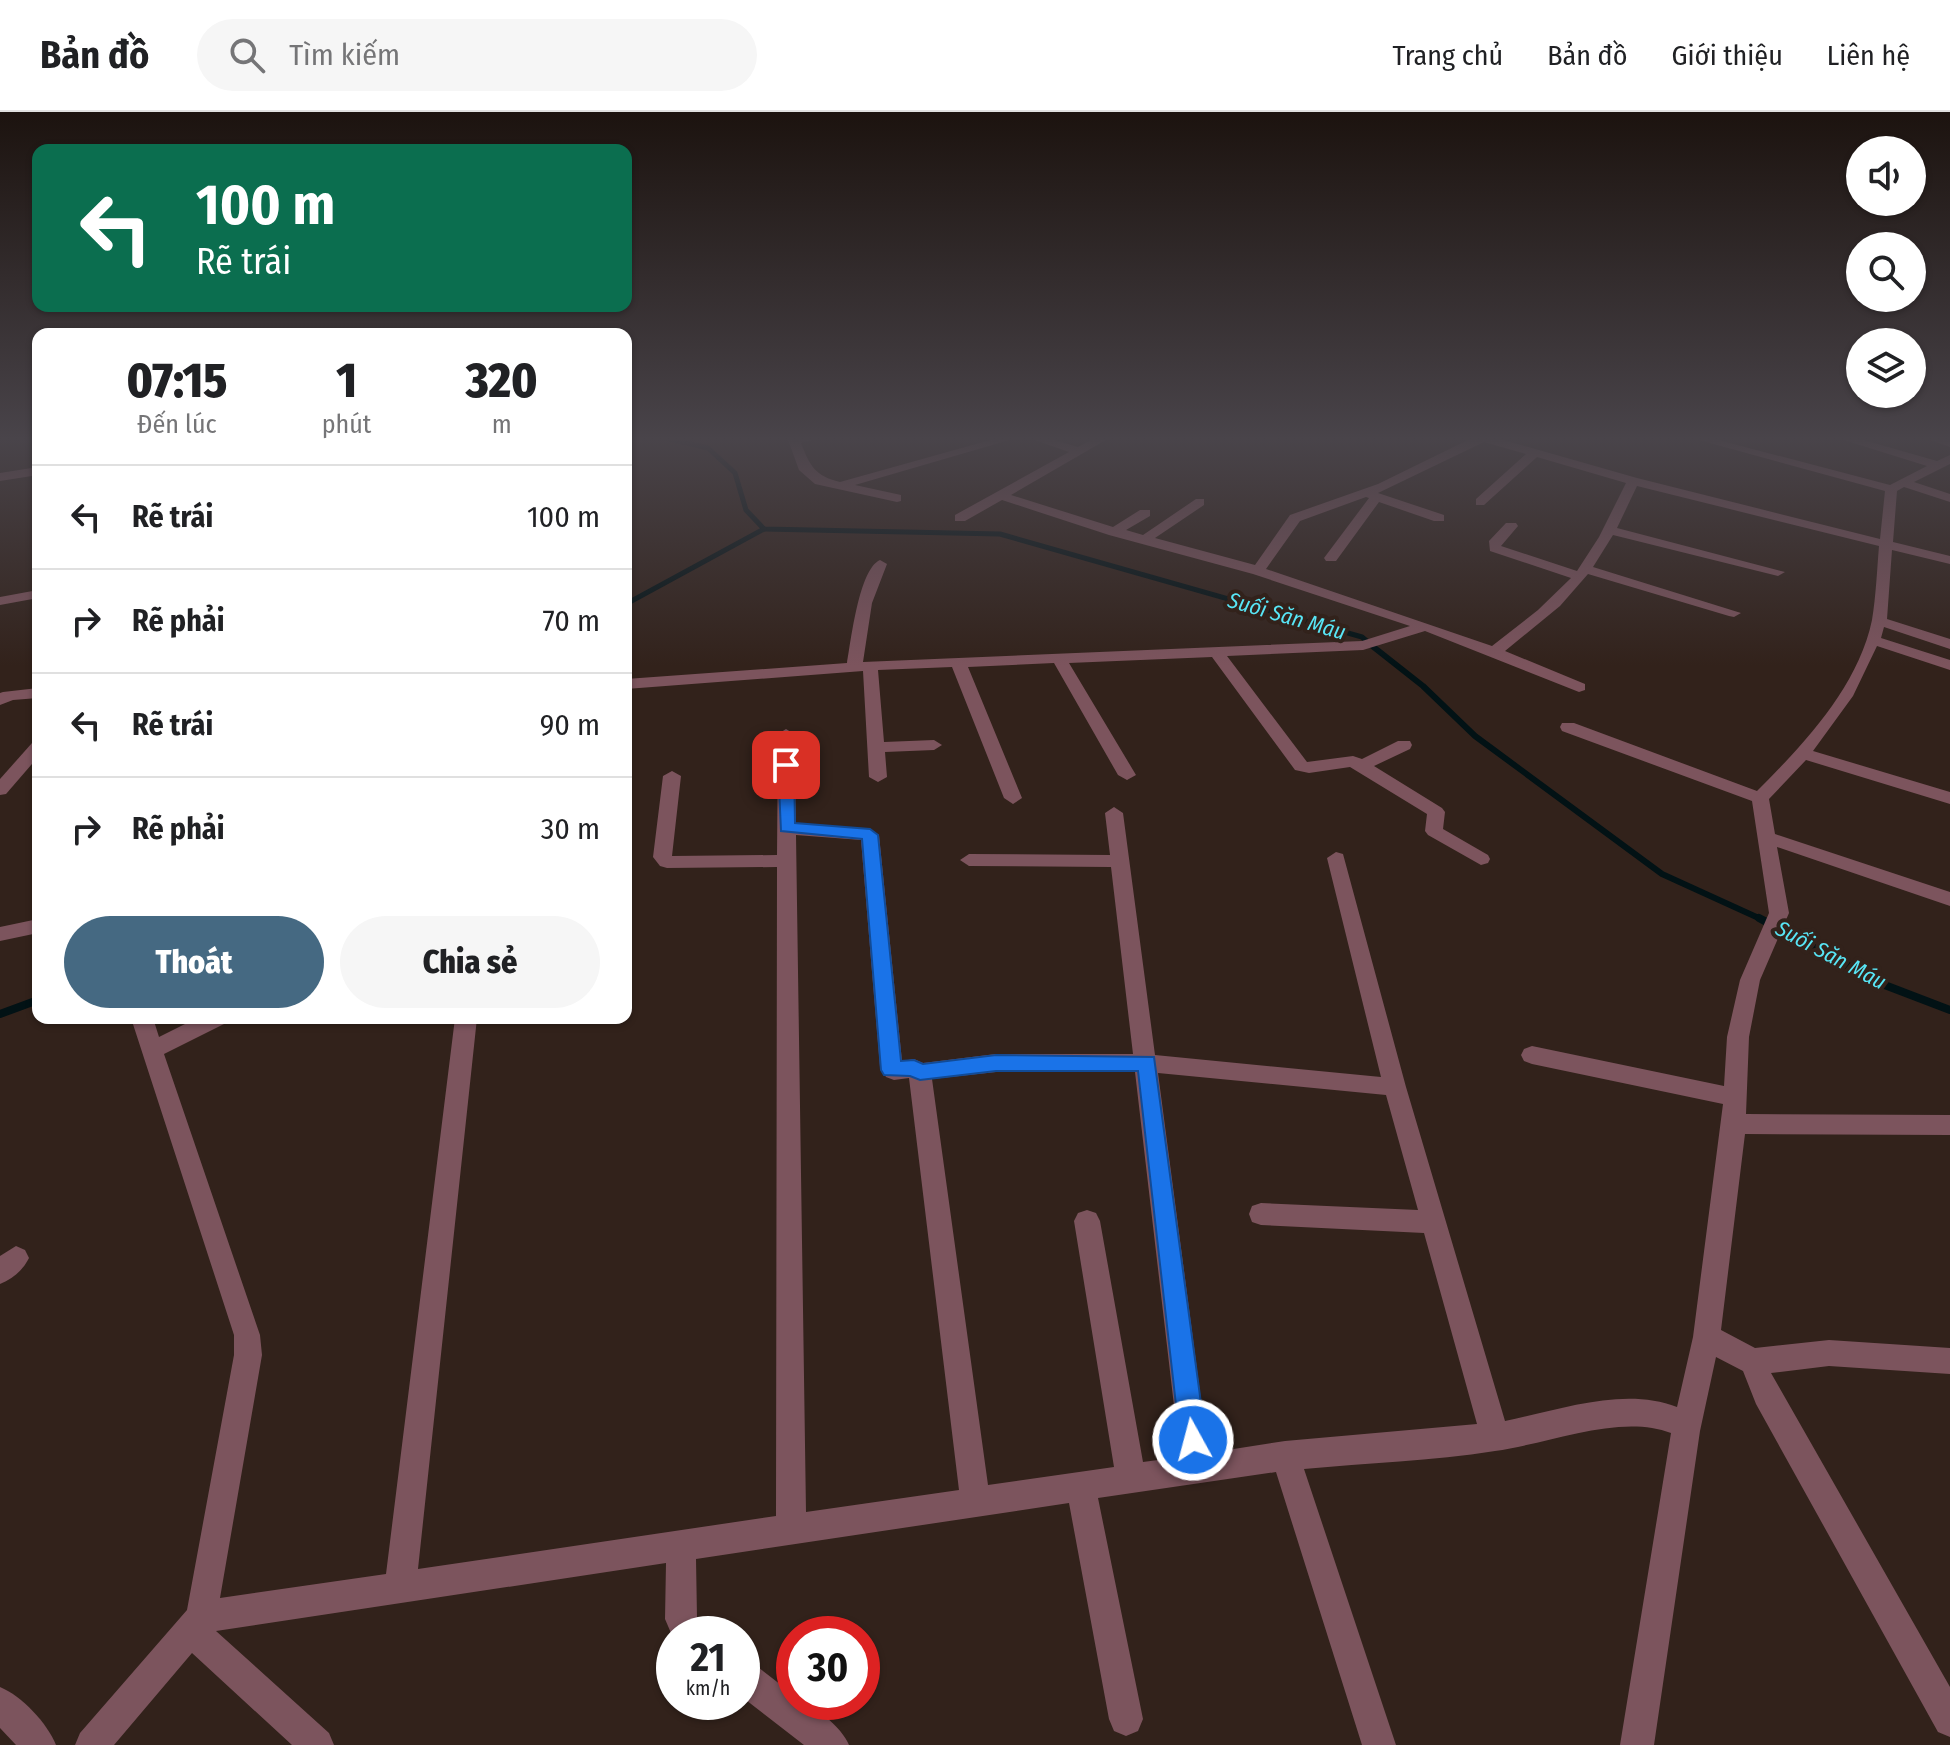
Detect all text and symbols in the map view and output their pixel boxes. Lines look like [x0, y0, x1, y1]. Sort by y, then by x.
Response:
search box [197, 19, 757, 91]
text: Bản đồ [40, 32, 149, 78]
icon: search [225, 33, 269, 77]
text: Tìm kiếm [289, 37, 400, 73]
text: Trang chủ [1393, 39, 1503, 72]
text: Bản đồ [1547, 39, 1627, 72]
text: Giới thiệu [1671, 39, 1783, 72]
text: Liên hệ [1827, 39, 1910, 72]
map controls [1846, 136, 1926, 408]
button: sound [1846, 136, 1926, 216]
text: 100 m [196, 172, 335, 239]
icon: left [64, 176, 168, 280]
button: search [1846, 232, 1926, 312]
text: Rẽ trái [196, 240, 291, 284]
button: layers [1846, 328, 1926, 408]
text: 07:15 [126, 352, 227, 410]
text: 1 [336, 352, 357, 410]
text: 320 [466, 352, 538, 410]
text: Đến lúc [137, 409, 217, 440]
text: phút [322, 409, 371, 440]
text: m [492, 409, 512, 440]
icon: left [64, 495, 108, 539]
text: Rẽ trái [132, 499, 213, 535]
text: 100 m [527, 499, 600, 535]
water label: Suối Săn Máu [1224, 586, 1349, 646]
icon: right [64, 599, 108, 643]
text: Rẽ phải [132, 603, 225, 639]
text: 70 m [542, 603, 600, 639]
icon: left [64, 703, 108, 747]
text: Rẽ trái [132, 707, 213, 743]
text: 90 m [540, 707, 600, 743]
pin [752, 731, 820, 799]
icon: arrive [764, 743, 808, 787]
icon: right [64, 807, 108, 851]
text: Rẽ phải [132, 811, 225, 847]
text: 30 m [541, 811, 600, 847]
water label: Suối Săn Máu [1770, 914, 1891, 995]
button: Thoát [64, 916, 324, 1008]
button: Chia sẻ [340, 916, 600, 1008]
position arrow [1151, 1398, 1235, 1482]
speed limit sign: 30 [776, 1616, 880, 1720]
text: 21 [691, 1634, 725, 1682]
text: km/h [686, 1676, 730, 1700]

